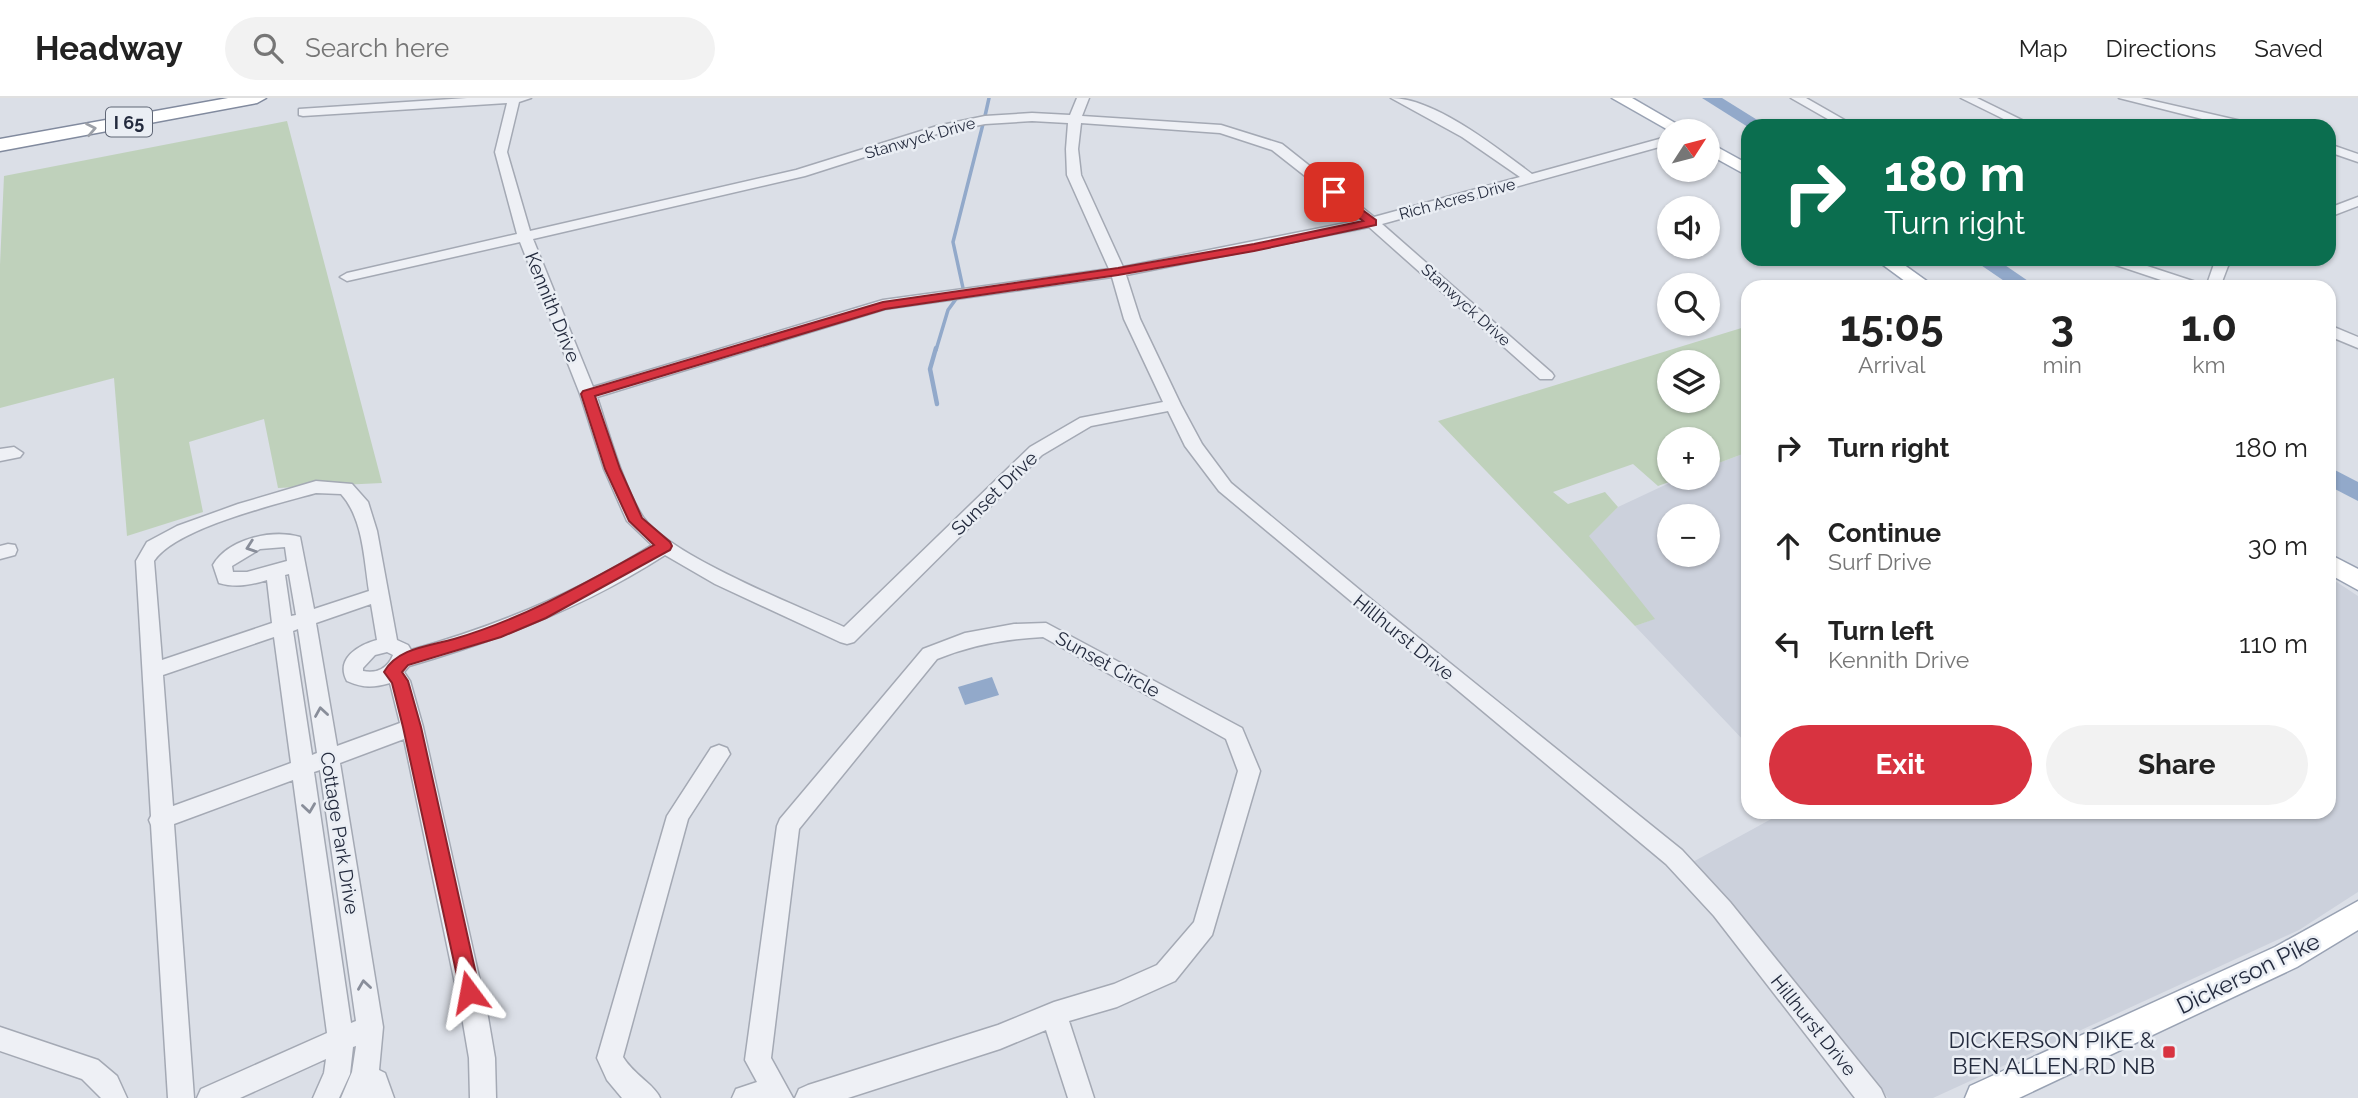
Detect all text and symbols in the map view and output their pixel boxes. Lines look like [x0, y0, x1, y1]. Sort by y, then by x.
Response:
search box [225, 17, 715, 80]
text: Headway [35, 29, 183, 68]
icon: search [249, 29, 287, 67]
text: Search here [305, 33, 449, 63]
text: Map [2019, 34, 2068, 63]
text: Directions [2106, 34, 2216, 63]
text: Saved [2254, 34, 2323, 63]
road number: I 65 [106, 107, 152, 136]
street label: Stanwyck Drive [863, 113, 977, 163]
north arrow [1657, 119, 1720, 182]
map controls [1657, 119, 1720, 567]
one-way arrow [85, 122, 97, 137]
text: 180 m [1884, 145, 2025, 202]
icon: right [1769, 147, 1860, 238]
pin [1304, 162, 1364, 222]
icon: arrive [1315, 173, 1353, 211]
street label: Rich Acres Drive [1397, 174, 1517, 224]
button: sound [1657, 196, 1720, 259]
text: Turn right [1884, 204, 2025, 241]
street label: Kennith Drive [521, 249, 585, 365]
street label: Stanwyck Drive [1417, 260, 1515, 350]
button: search [1657, 273, 1720, 336]
text: 15:05 [1840, 302, 1943, 351]
text: 3 [2050, 302, 2074, 351]
text: 1.0 [2181, 302, 2237, 351]
button: layers [1657, 350, 1720, 413]
text: Arrival [1858, 351, 1925, 378]
text: min [2042, 351, 2082, 378]
text: km [2192, 351, 2226, 378]
button: + [1657, 427, 1720, 490]
icon: right [1769, 429, 1807, 467]
text: Turn right [1828, 433, 1949, 463]
text: 180 m [2235, 433, 2308, 463]
street label: Sunset Drive [947, 447, 1041, 539]
button: − [1657, 504, 1720, 567]
text: Continue [1828, 518, 1941, 548]
icon: ahead [1769, 527, 1807, 565]
text: 30 m [2248, 531, 2308, 561]
one-way arrow [245, 539, 257, 553]
text: Surf Drive [1828, 548, 1932, 575]
street label: Hillhurst Drive [1349, 590, 1459, 684]
text: Turn left [1828, 616, 1934, 646]
icon: left [1769, 625, 1807, 663]
street label: Sunset Circle [1052, 626, 1164, 702]
text: 110 m [2239, 629, 2308, 659]
text: Kennith Drive [1828, 646, 1969, 673]
one-way arrow [314, 706, 329, 718]
button: Exit [1769, 725, 2032, 805]
button: Share [2046, 725, 2308, 805]
street label: Cottage Park Drive [316, 750, 364, 916]
one-way arrow [301, 803, 316, 814]
street label: Dickerson Pike [2172, 927, 2324, 1019]
position arrow [432, 955, 506, 1029]
street label: Hillhurst Drive [1767, 970, 1861, 1080]
one-way arrow [356, 979, 371, 991]
place label: DICKERSON PIKE & BEN ALLEN RD NB [1948, 1026, 2156, 1079]
marker: DICKERSON PIKE & BEN ALLEN RD NB [2161, 1044, 2177, 1060]

